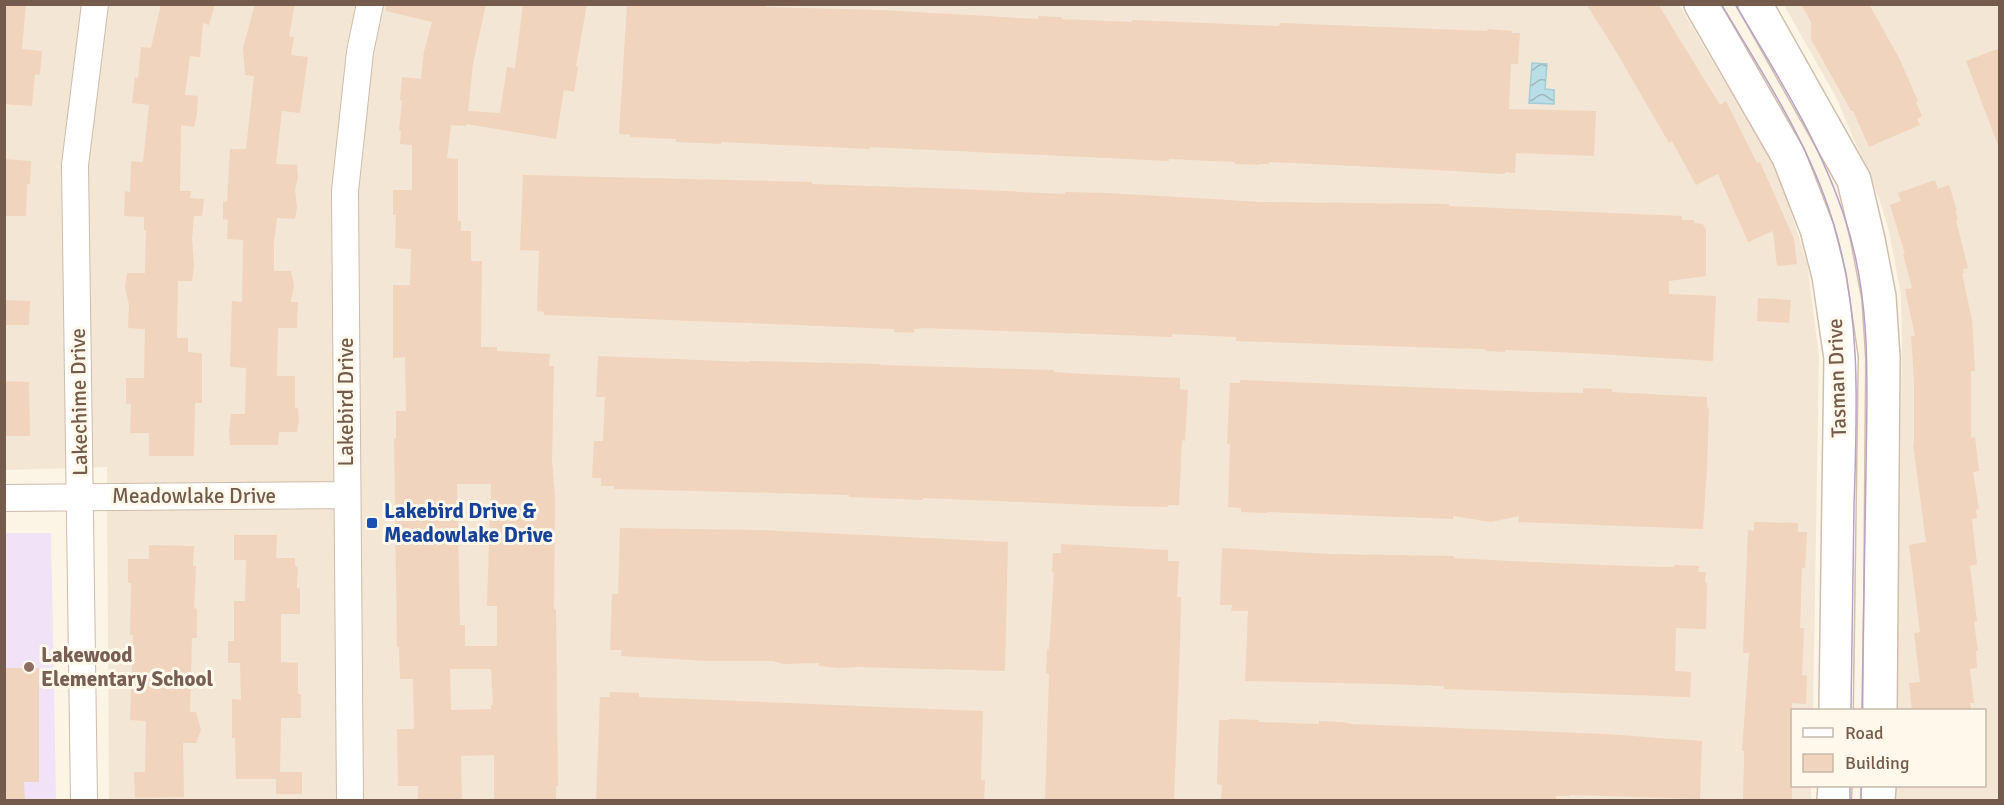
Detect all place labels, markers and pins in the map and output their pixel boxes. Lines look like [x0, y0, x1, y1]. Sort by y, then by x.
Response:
place label: Lakebird Drive & Meadowlake Drive [384, 498, 553, 548]
marker: Lakebird Drive & Meadowlake Drive [365, 516, 379, 530]
place label: Lakewood Elementary School [41, 642, 213, 692]
marker: Lakewood Elementary School [22, 660, 36, 674]

